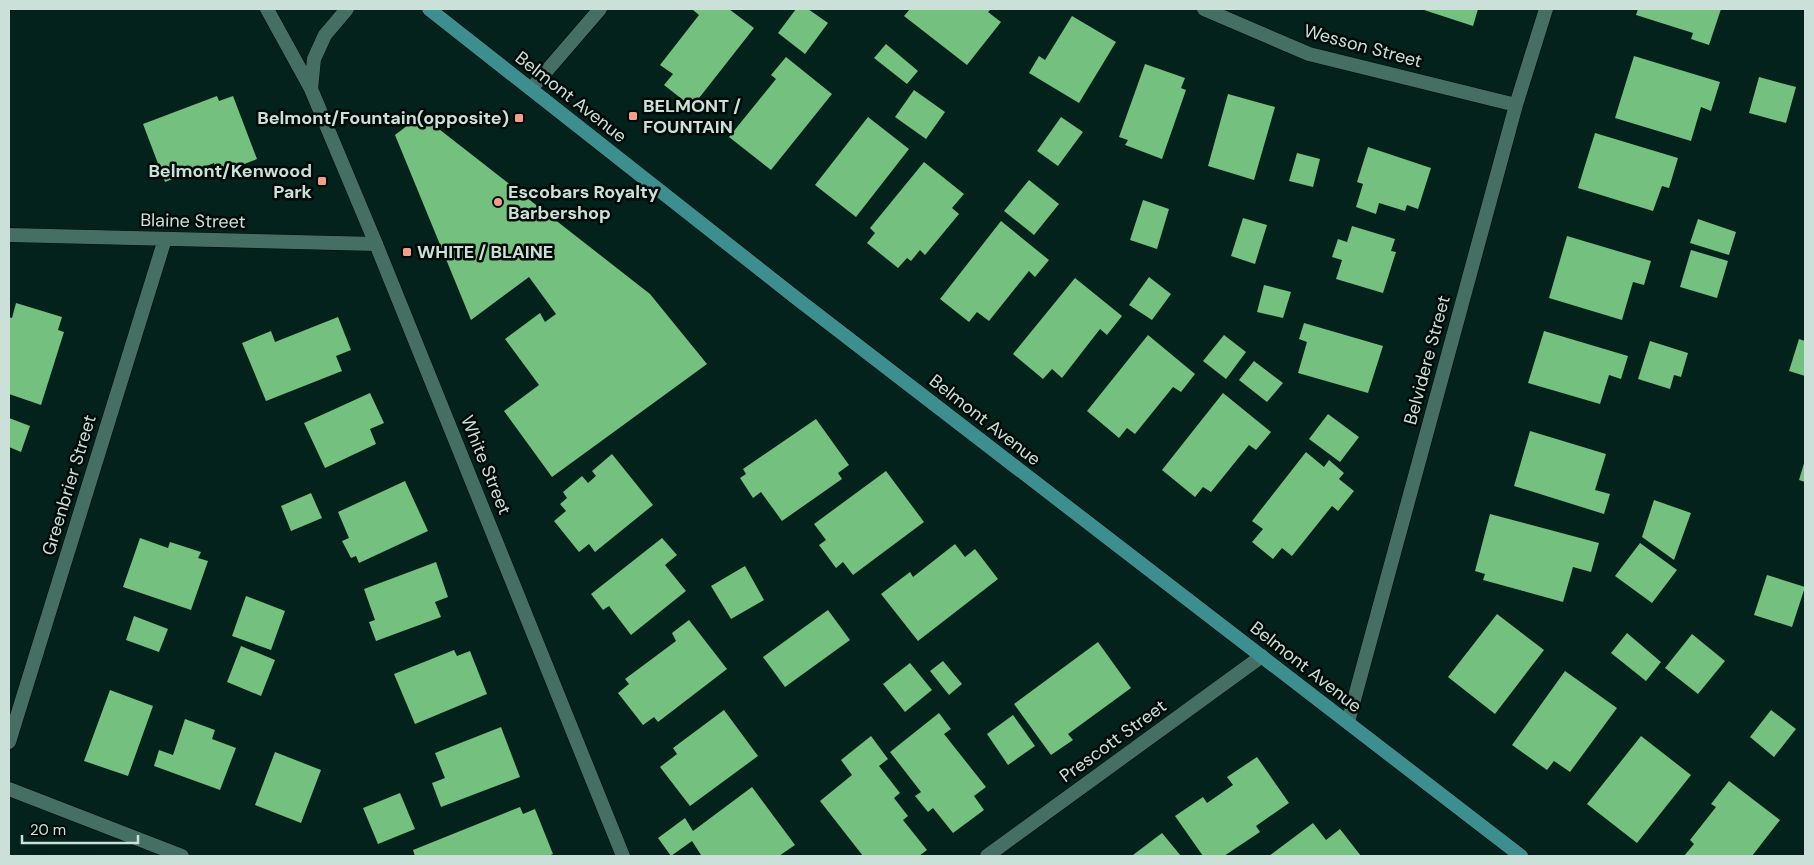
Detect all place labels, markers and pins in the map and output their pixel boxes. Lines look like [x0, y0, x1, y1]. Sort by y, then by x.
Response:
place label: BELMONT / FOUNTAIN [643, 94, 741, 139]
place label: Belmont/Fountain(opposite) [257, 106, 509, 130]
marker: BELMONT / FOUNTAIN [627, 110, 639, 122]
marker: Belmont/Fountain(opposite) [513, 112, 525, 124]
place label: Belmont/Kenwood Park [148, 159, 313, 204]
marker: Belmont/Kenwood Park [316, 175, 328, 187]
place label: Escobars Royalty Barbershop [508, 180, 659, 225]
marker: Escobars Royalty Barbershop [492, 196, 504, 208]
place label: WHITE / BLAINE [417, 240, 553, 264]
marker: WHITE / BLAINE [401, 246, 413, 258]

